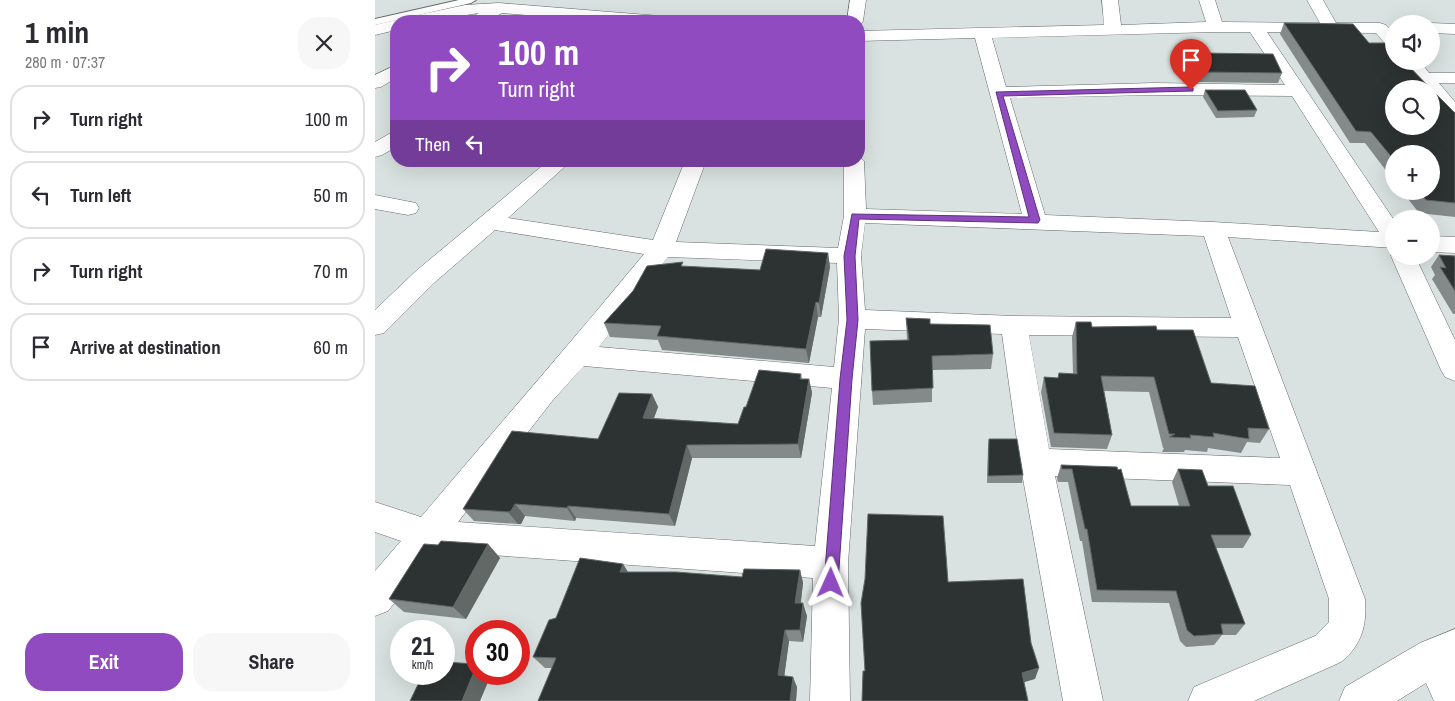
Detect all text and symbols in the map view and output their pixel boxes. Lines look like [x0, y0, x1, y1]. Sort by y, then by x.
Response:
text: 1 min [25, 12, 89, 52]
map controls [1385, 15, 1440, 265]
button: sound [1385, 15, 1440, 70]
button: close [298, 17, 350, 69]
text: 100 m [498, 29, 579, 76]
icon: right [415, 35, 480, 100]
pin [1170, 39, 1212, 90]
icon: arrive [1177, 46, 1205, 74]
text: 280 m · 07:37 [25, 51, 105, 73]
text: Turn right [498, 74, 575, 104]
button: search [1385, 80, 1440, 135]
icon: right [27, 105, 55, 133]
text: Turn right [70, 106, 142, 132]
text: 100 m [305, 106, 348, 132]
icon: left [461, 130, 489, 158]
text: Then [415, 131, 451, 157]
button: + [1385, 145, 1440, 200]
icon: left [27, 181, 55, 209]
text: Turn left [70, 182, 131, 208]
text: 50 m [313, 182, 348, 208]
button: − [1385, 210, 1440, 265]
icon: right [27, 257, 55, 285]
text: Turn right [70, 258, 142, 284]
text: 70 m [313, 258, 348, 284]
icon: arrive [27, 333, 55, 361]
text: Arrive at destination [70, 334, 221, 360]
text: 60 m [313, 334, 348, 360]
position arrow [804, 556, 856, 608]
speed limit sign: 30 [465, 620, 530, 685]
text: 21 [411, 629, 434, 663]
button: Exit [25, 633, 183, 691]
button: Share [193, 633, 350, 691]
text: km/h [412, 657, 433, 673]

